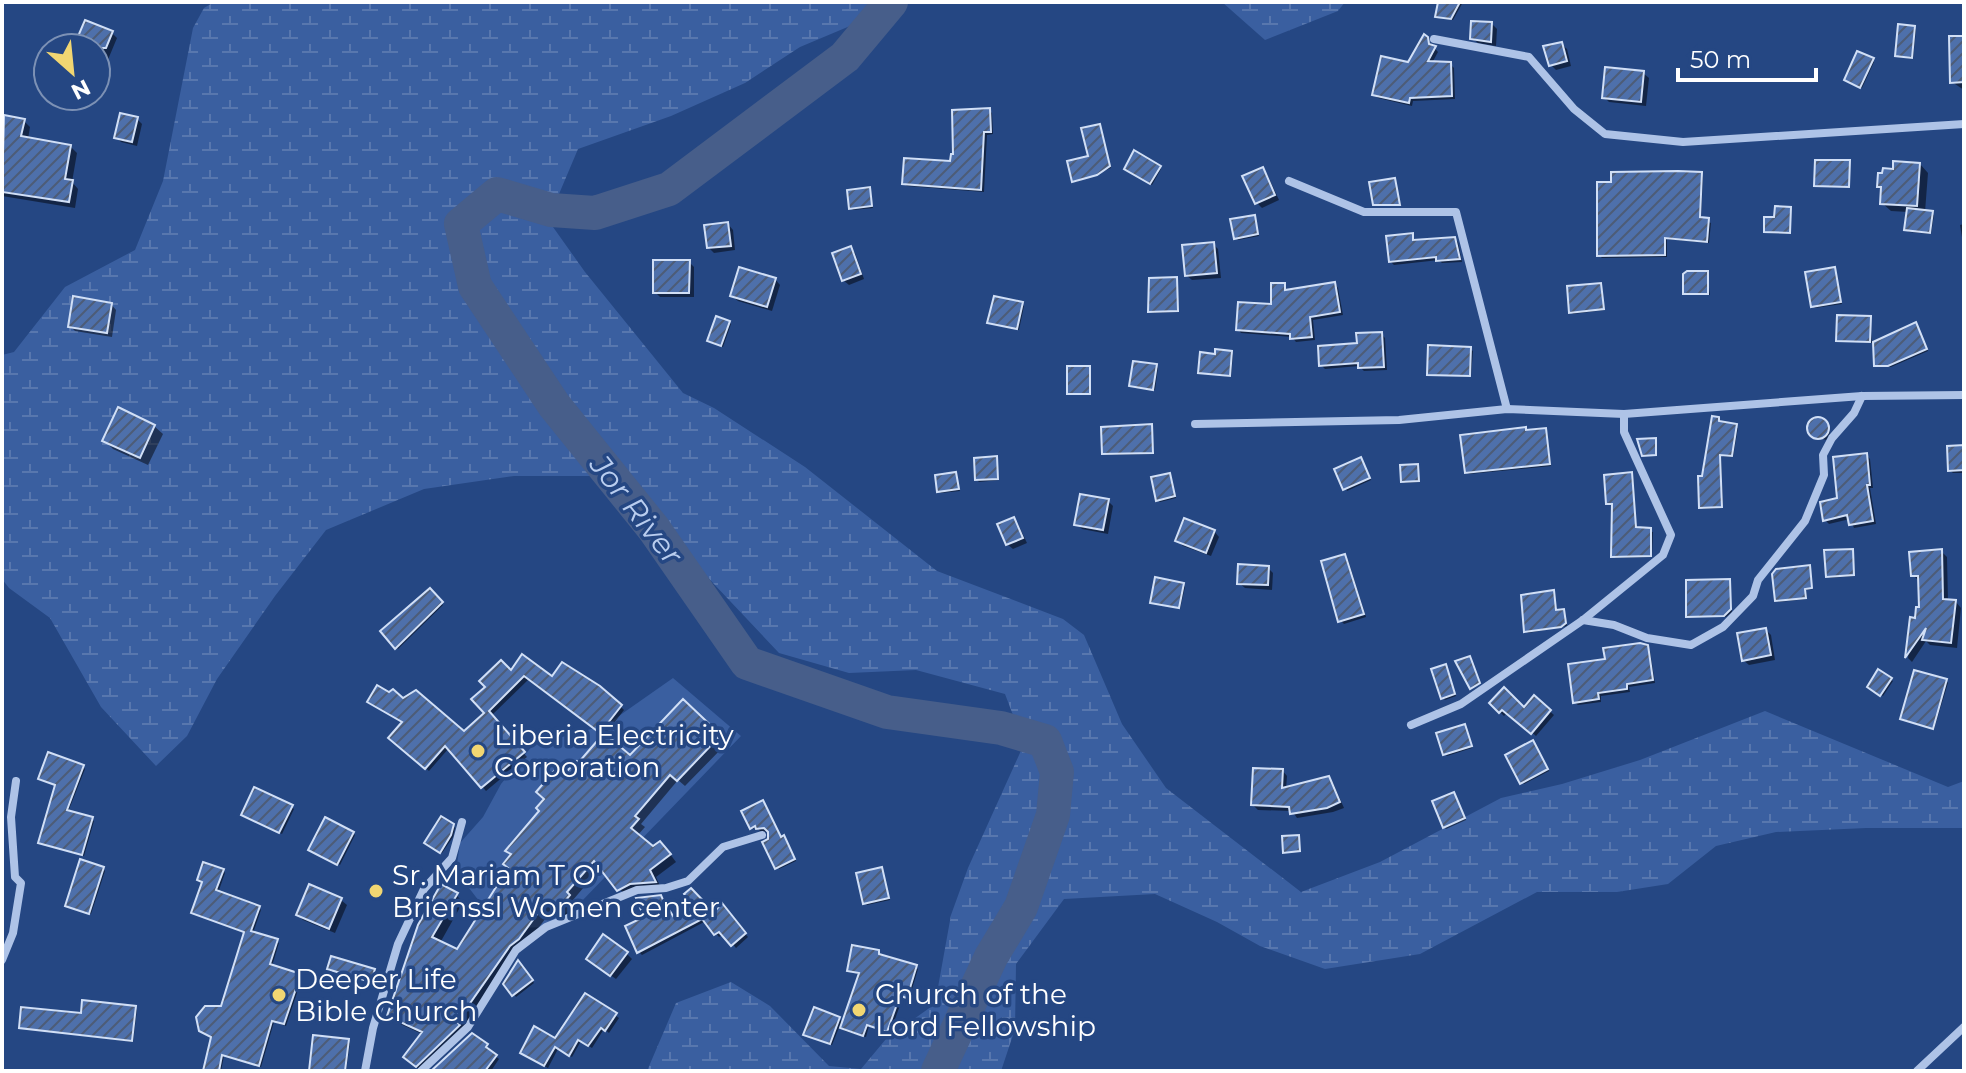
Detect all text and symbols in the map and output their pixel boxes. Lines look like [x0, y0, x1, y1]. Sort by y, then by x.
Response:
north arrow [32, 32, 112, 112]
scale bar [1678, 32, 1816, 82]
text: 50 m [1690, 45, 1751, 74]
text: N [67, 73, 95, 105]
water label: Jor River [581, 446, 691, 573]
place label: Liberia Electricity Corporation [494, 718, 735, 784]
marker: Liberia Electricity Corporation [469, 742, 487, 760]
place label: Sr. Mariam T O' Brienssl Women center [392, 858, 720, 924]
marker: Sr. Mariam T O' Brienssl Women center [367, 882, 385, 900]
place label: Deeper Life Bible Church [295, 962, 477, 1028]
place label: Church of the Lord Fellowship [875, 977, 1096, 1043]
marker: Deeper Life Bible Church [270, 986, 288, 1004]
marker: Church of the Lord Fellowship [850, 1001, 868, 1019]

